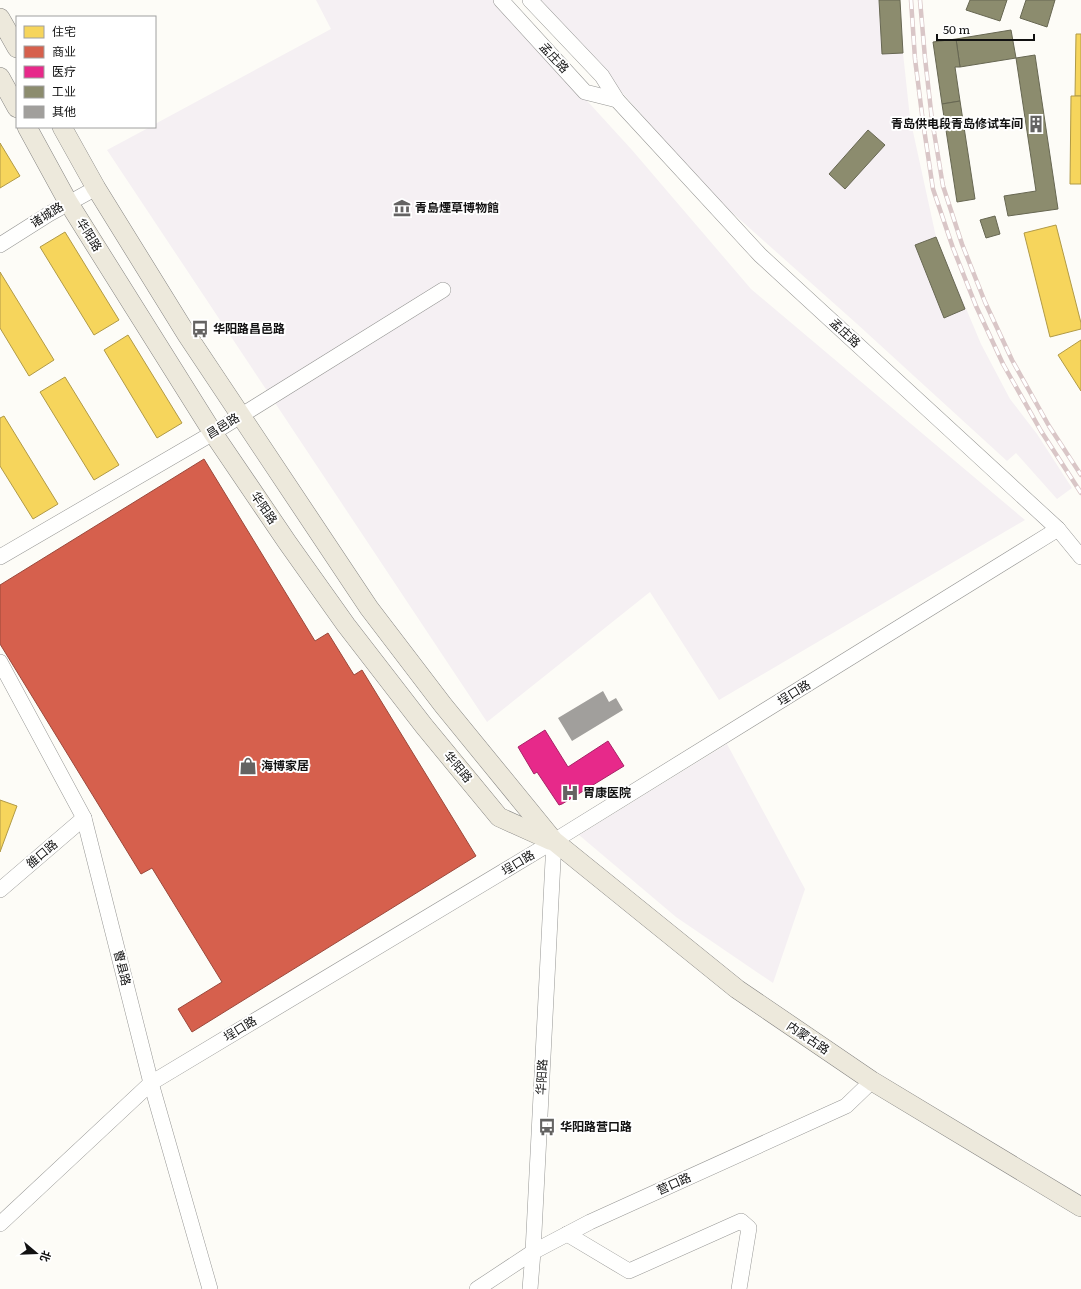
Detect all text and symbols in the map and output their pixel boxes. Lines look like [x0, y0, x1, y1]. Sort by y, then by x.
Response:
legend [16, 16, 156, 128]
scale bar [937, 16, 1034, 42]
text: 50 m [943, 20, 970, 38]
text: 住宅 [52, 22, 76, 40]
street label: 孟庄路 [536, 38, 574, 77]
text: 商业 [52, 42, 76, 60]
text: 医疗 [52, 62, 76, 80]
text: 工业 [52, 82, 76, 100]
text: 其他 [52, 102, 76, 120]
place label: 青岛供电段青岛修试车间 [891, 114, 1023, 132]
building icon: 青岛供电段青岛修试车间 [1026, 114, 1046, 134]
street label: 诸城路 [26, 197, 67, 231]
museum icon: 青島煙草博物館 [392, 198, 412, 218]
place label: 青島煙草博物館 [415, 198, 499, 216]
street label: 华阳路 [73, 214, 107, 255]
street label: 孟庄路 [826, 313, 865, 351]
bus stop icon: 华阳路昌邑路 [190, 319, 210, 339]
place label: 华阳路昌邑路 [213, 319, 285, 337]
street label: 昌邑路 [202, 408, 243, 442]
street label: 华阳路 [247, 487, 282, 527]
street label: 埕口路 [773, 675, 814, 709]
street label: 华阳路 [440, 747, 477, 786]
shop icon: 海博家居 [238, 756, 258, 776]
place label: 海博家居 [261, 756, 309, 774]
hospital icon: 胃康医院 [560, 783, 580, 803]
place label: 胃康医院 [583, 783, 631, 801]
street label: 雒口路 [22, 835, 61, 872]
street label: 埕口路 [497, 845, 538, 879]
street label: 曹县路 [110, 948, 136, 987]
street label: 埕口路 [219, 1011, 260, 1045]
street label: 内蒙古路 [784, 1016, 833, 1058]
street label: 华阳路 [531, 1058, 551, 1095]
bus stop icon: 华阳路营口路 [537, 1117, 557, 1137]
place label: 华阳路营口路 [560, 1117, 632, 1135]
street label: 营口路 [653, 1168, 694, 1199]
north arrow [16, 1233, 56, 1273]
text: 北 [37, 1249, 56, 1264]

